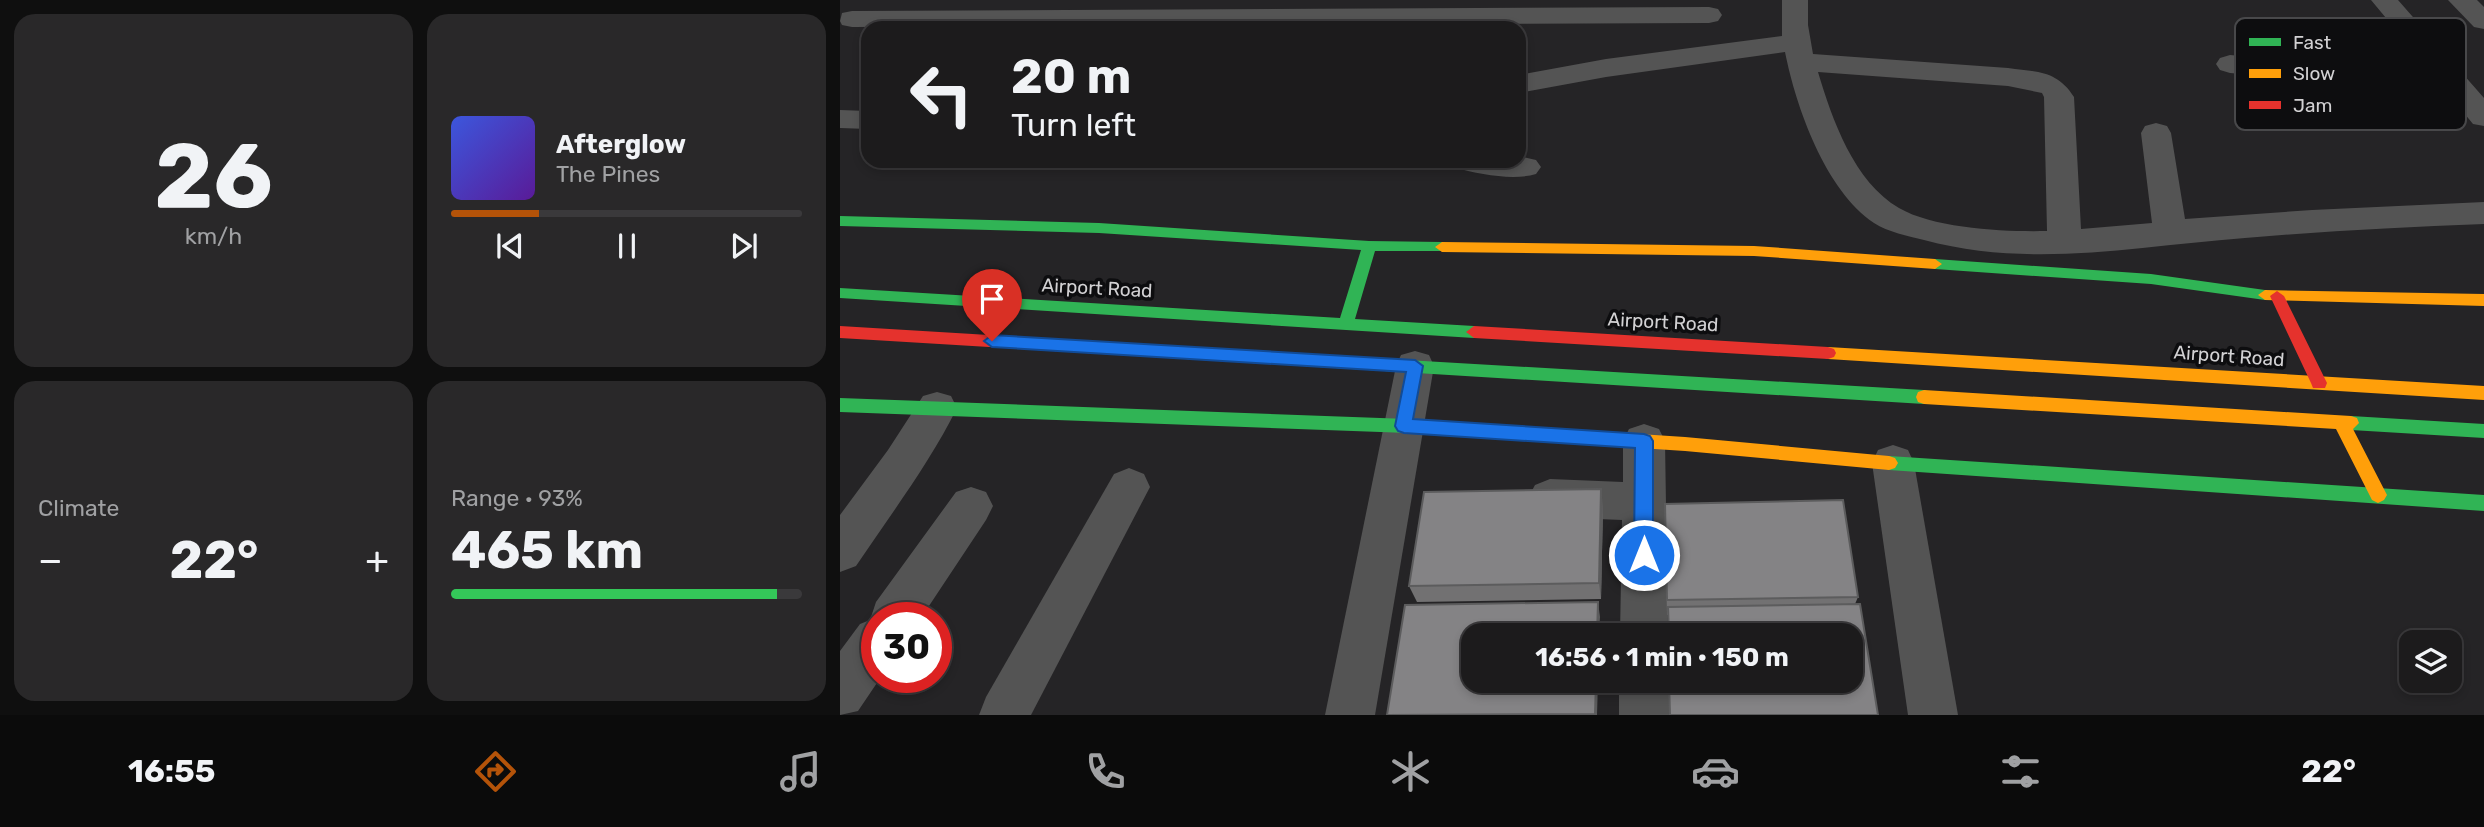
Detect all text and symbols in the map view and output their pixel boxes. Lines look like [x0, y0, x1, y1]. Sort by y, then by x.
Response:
legend [2235, 18, 2466, 130]
text: Fast [2293, 31, 2332, 54]
text: 20 m [1011, 47, 1132, 105]
icon: left [896, 49, 987, 140]
text: Slow [2293, 62, 2335, 85]
text: Jam [2293, 94, 2332, 117]
text: Turn left [1011, 106, 1136, 144]
text: 26 [154, 122, 273, 230]
text: Afterglow [556, 129, 686, 160]
text: The Pines [556, 160, 660, 188]
text: km/h [185, 222, 242, 250]
icon: previous [491, 227, 529, 265]
icon: pause [608, 227, 646, 265]
icon: next [725, 227, 763, 265]
pin [962, 269, 1022, 341]
street label: Airport Road [1041, 274, 1153, 302]
icon: arrive [973, 280, 1011, 318]
street label: Airport Road [1607, 308, 1719, 336]
street label: Airport Road [2173, 341, 2285, 371]
text: Range · 93% [451, 484, 583, 512]
text: Climate [38, 494, 119, 522]
position arrow [1607, 518, 1681, 592]
text: 465 km [451, 519, 643, 581]
text: 22° [170, 529, 259, 591]
text: − [38, 537, 63, 583]
text: + [365, 537, 389, 583]
speed limit sign: 30 [861, 602, 952, 693]
map controls [2399, 630, 2462, 693]
button: layers [2399, 630, 2462, 693]
text: 16:56 · 1 min · 150 m [1535, 642, 1789, 673]
icon: directions [471, 747, 520, 796]
icon: music [776, 747, 825, 796]
icon: phone [1081, 747, 1130, 796]
icon: climate [1386, 747, 1435, 796]
icon: car [1691, 747, 1740, 796]
icon: filters [1996, 747, 2045, 796]
text: 16:55 [128, 752, 215, 790]
text: 22° [2301, 752, 2356, 790]

